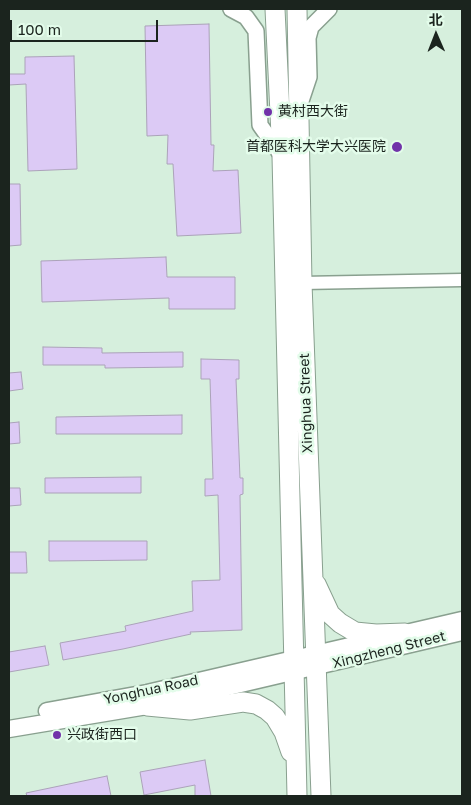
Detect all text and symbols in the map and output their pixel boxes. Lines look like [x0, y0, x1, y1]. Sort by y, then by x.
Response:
scale bar [12, 10, 160, 42]
north arrow [411, 10, 461, 60]
text: 北 [429, 11, 443, 28]
text: 100 m [18, 20, 61, 38]
place label: 黄村西大街 [278, 104, 348, 120]
marker: 黄村西大街 [262, 106, 274, 118]
place label: 首都医科大学大兴医院 [246, 139, 386, 155]
marker: 首都医科大学大兴医院 [390, 140, 404, 154]
street label: Xinghua Street [296, 353, 316, 453]
street label: Xingzheng Street [331, 628, 447, 672]
street label: Yonghua Road [102, 672, 200, 708]
place label: 兴政街西口 [67, 727, 137, 743]
marker: 兴政街西口 [51, 729, 63, 741]

